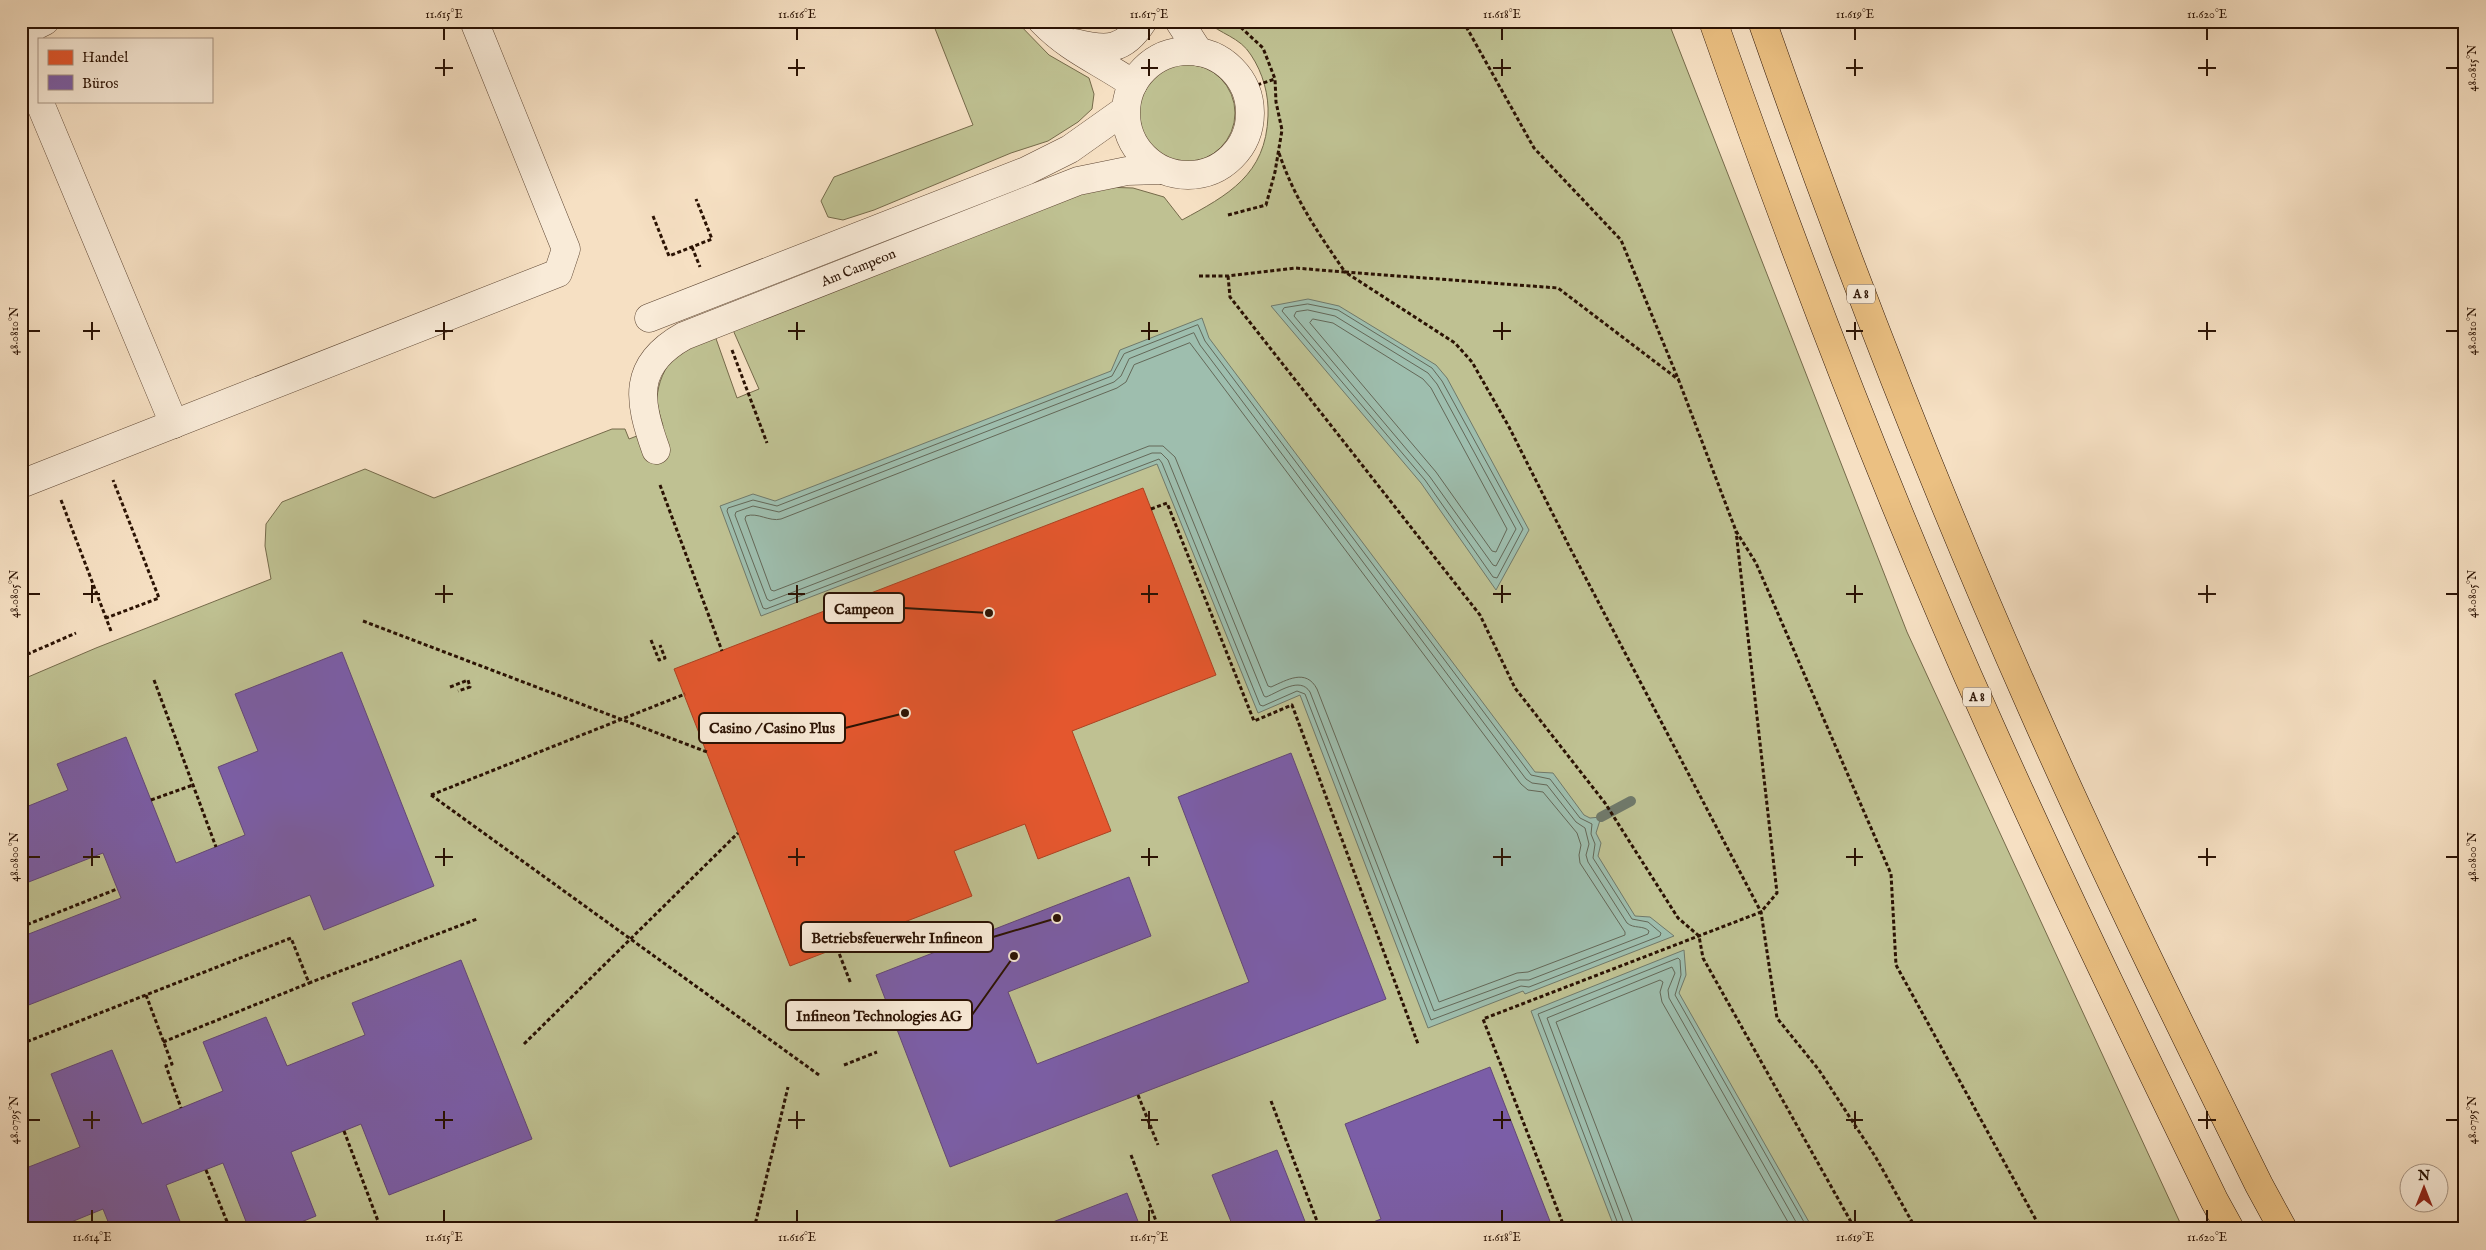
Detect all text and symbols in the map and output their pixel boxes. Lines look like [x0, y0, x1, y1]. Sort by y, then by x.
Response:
text: 11.615°E [425, 7, 463, 22]
text: 11.616°E [778, 7, 816, 22]
text: 11.617°E [1130, 7, 1168, 22]
text: 11.618°E [1483, 7, 1521, 22]
text: 11.619°E [1836, 7, 1874, 22]
text: 11.620°E [2187, 7, 2227, 22]
legend [38, 38, 212, 102]
text: 48.0815°N [2465, 44, 2480, 91]
text: Handel [82, 48, 129, 67]
text: Büros [82, 74, 119, 93]
street label: Am Campeon [817, 245, 899, 291]
road number: A 8 [1847, 284, 1875, 304]
text: 48.0810°N [7, 306, 22, 355]
text: 48.0810°N [2465, 306, 2480, 355]
text: 48.0805°N [7, 569, 22, 618]
text: 48.0805°N [2465, 569, 2480, 618]
callout: Campeon [824, 593, 904, 623]
text: Campeon [834, 600, 894, 619]
road number: A 8 [1963, 688, 1991, 706]
callout: Casino / Casino Plus [699, 713, 845, 743]
text: Casino / Casino Plus [709, 719, 836, 738]
text: 48.0800°N [7, 832, 22, 882]
text: 48.0800°N [2465, 832, 2480, 882]
callout: Betriebsfeuerwehr Infineon [801, 922, 993, 952]
text: Betriebsfeuerwehr Infineon [811, 929, 983, 948]
callout: Infineon Technologies AG [786, 1000, 972, 1030]
text: Infineon Technologies AG [796, 1007, 963, 1026]
text: 48.0795°N [7, 1095, 22, 1144]
text: 48.0795°N [2465, 1095, 2480, 1144]
north arrow [2398, 1162, 2448, 1212]
text: N [2417, 1167, 2430, 1185]
text: 11.614°E [73, 1230, 111, 1245]
text: 11.615°E [425, 1230, 463, 1245]
text: 11.616°E [778, 1230, 816, 1245]
text: 11.617°E [1130, 1230, 1168, 1245]
text: 11.618°E [1483, 1230, 1521, 1245]
text: 11.619°E [1836, 1230, 1874, 1245]
text: 11.620°E [2187, 1230, 2227, 1245]

